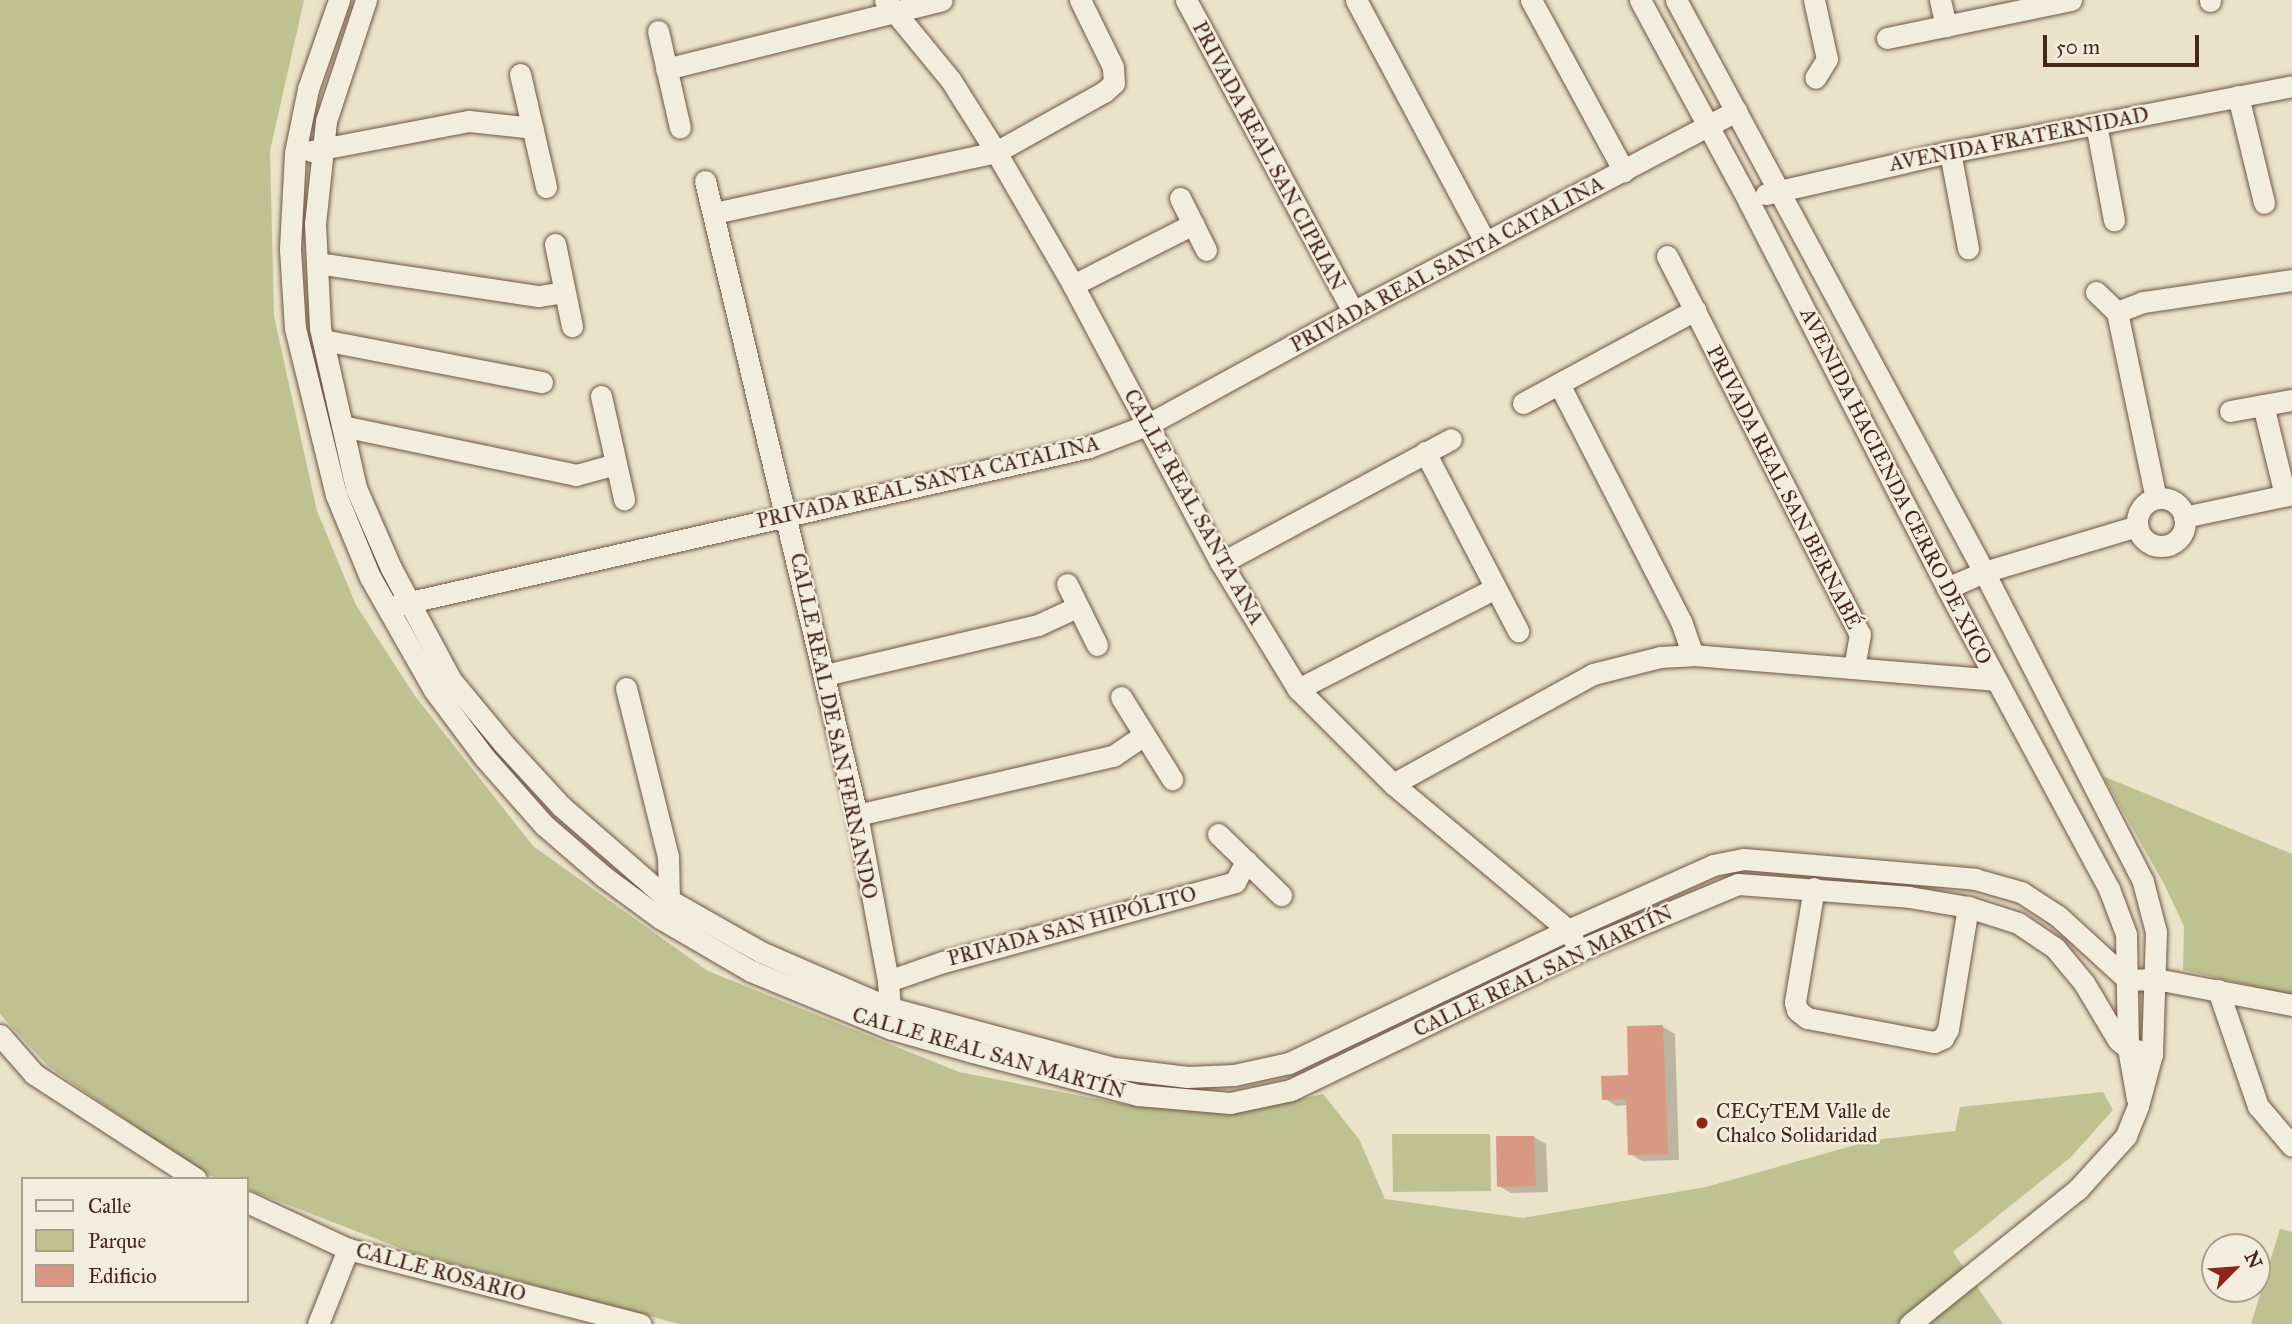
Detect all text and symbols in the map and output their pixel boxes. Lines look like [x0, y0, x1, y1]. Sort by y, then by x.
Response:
street label: PRIVADA REAL SAN CIPRIAN [1187, 17, 1351, 295]
scale bar [2047, 21, 2203, 65]
text: 50 m [2056, 34, 2100, 60]
street label: AVENIDA FRATERNIDAD [1887, 101, 2151, 177]
street label: PRIVADA REAL SANTA CATALINA [1286, 170, 1608, 358]
street label: AVENIDA HACIENDA CERRO DE XICO [1795, 303, 1997, 669]
street label: PRIVADA REAL SAN BERNABÉ [1701, 341, 1867, 633]
street label: CALLE REAL SANTA ANA [1119, 385, 1269, 629]
street label: PRIVADA REAL SANTA CATALINA [754, 430, 1102, 534]
street label: CALLE REAL DE SAN FERNANDO [785, 551, 883, 901]
street label: PRIVADA SAN HIPÓLITO [945, 881, 1199, 971]
street label: CALLE REAL SAN MARTÍN [1409, 900, 1677, 1042]
street label: CALLE REAL SAN MARTÍN [849, 1002, 1129, 1104]
place label: CECyTEM Valle de Chalco Solidaridad [1716, 1098, 1891, 1148]
marker: CECyTEM Valle de Chalco Solidaridad [1694, 1115, 1710, 1131]
legend [21, 1177, 248, 1303]
text: Calle [88, 1193, 131, 1219]
text: Parque [88, 1228, 146, 1254]
north arrow [2201, 1233, 2271, 1303]
street label: CALLE ROSARIO [353, 1237, 529, 1307]
text: N [2240, 1248, 2268, 1272]
text: Edificio [88, 1263, 157, 1289]

